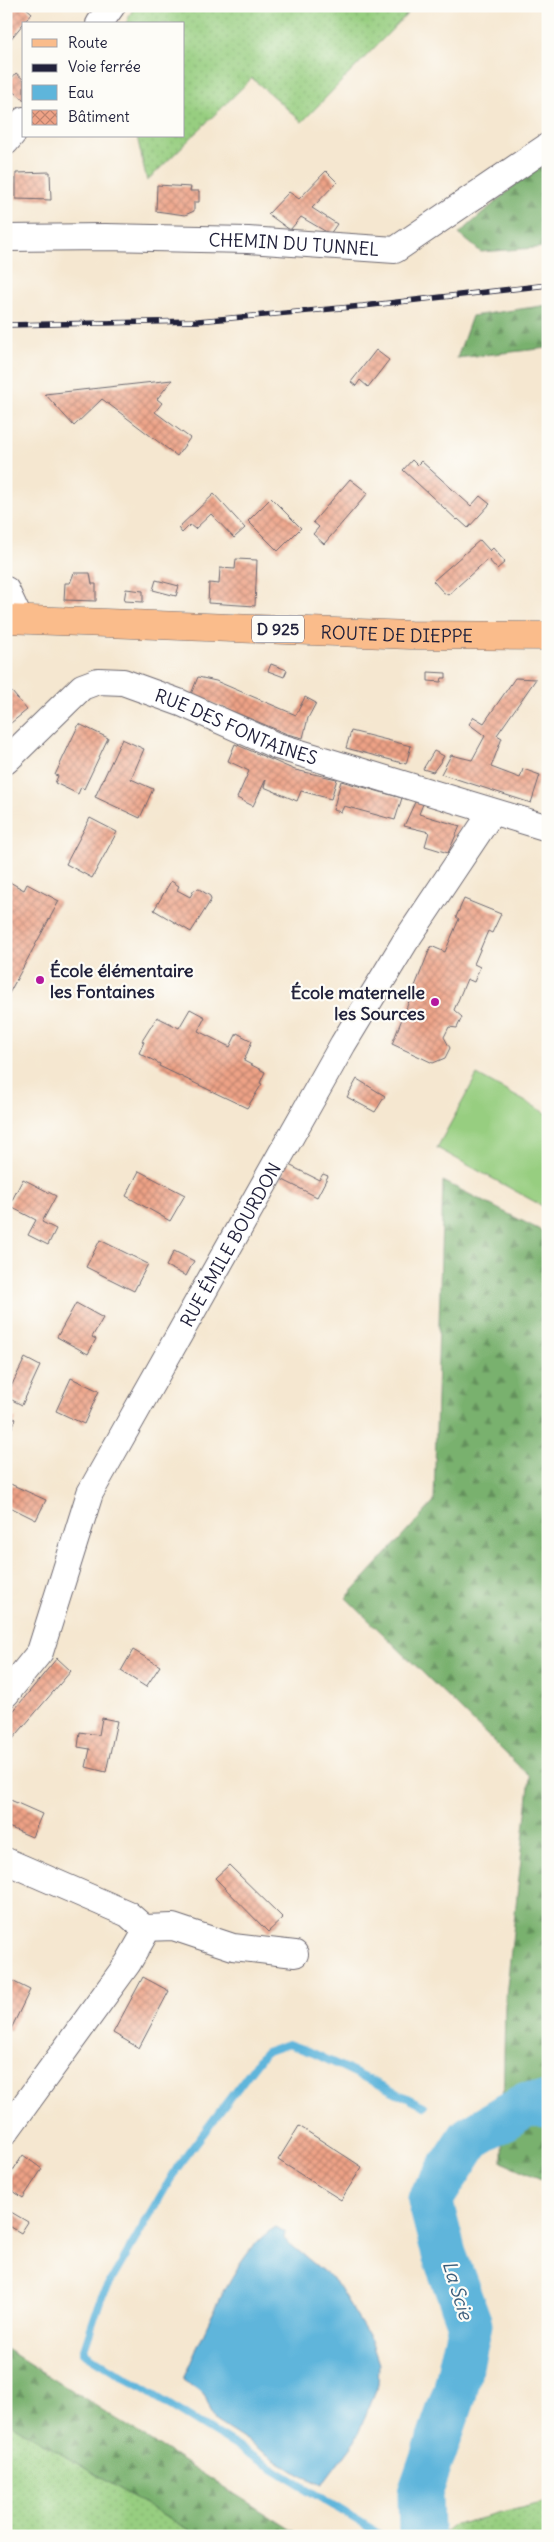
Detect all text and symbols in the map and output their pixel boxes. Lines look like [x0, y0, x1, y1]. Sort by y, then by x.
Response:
legend [22, 22, 185, 138]
text: Route [68, 33, 108, 52]
text: Voie ferrée [68, 57, 141, 76]
text: Eau [68, 83, 94, 102]
text: Bâtiment [68, 107, 130, 126]
street label: CHEMIN DU TUNNEL [208, 228, 380, 260]
road number: D 925 [252, 616, 304, 642]
street label: ROUTE DE DIEPPE [320, 620, 473, 647]
street label: RUE DES FONTAINES [152, 683, 320, 769]
place label: École élémentaire les Fontaines [50, 959, 194, 1003]
marker: École élémentaire les Fontaines [34, 974, 46, 986]
place label: École maternelle les Sources [291, 981, 425, 1025]
marker: École maternelle les Sources [429, 996, 441, 1008]
street label: RUE ÉMILE BOURDON [175, 1158, 285, 1331]
water label: La Scie [438, 2258, 479, 2324]

